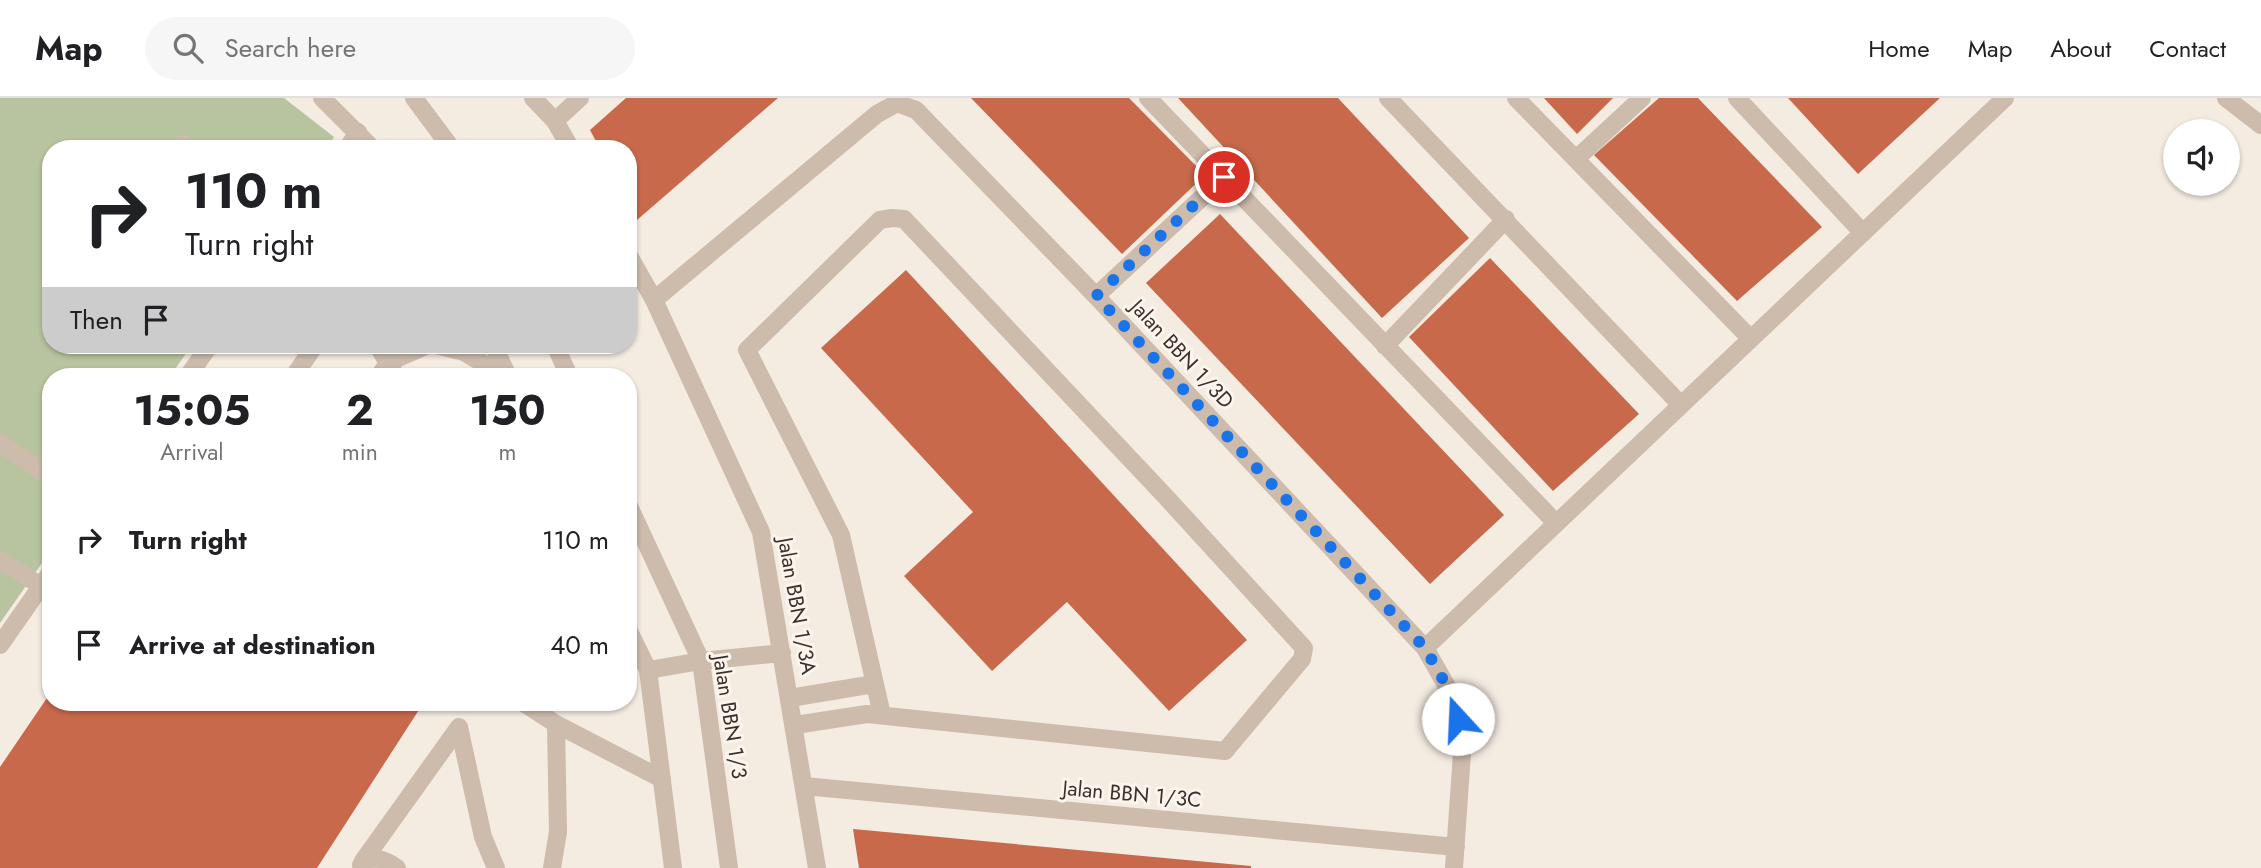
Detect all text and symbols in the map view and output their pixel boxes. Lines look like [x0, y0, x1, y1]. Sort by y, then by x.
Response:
search box [145, 17, 635, 80]
text: Map [35, 25, 103, 72]
icon: search [169, 29, 207, 67]
text: Search here [225, 29, 356, 67]
text: Home [1868, 31, 1930, 66]
text: Map [1968, 31, 2012, 66]
text: About [2050, 31, 2111, 66]
text: Contact [2149, 31, 2226, 66]
map controls [2163, 119, 2240, 196]
button: sound [2163, 119, 2240, 196]
pin [1194, 147, 1254, 207]
text: 110 m [185, 156, 322, 226]
icon: arrive [1205, 158, 1243, 196]
icon: right [70, 168, 161, 259]
text: Turn right [185, 221, 314, 267]
street label: Jalan BBN 1/3D [1121, 291, 1241, 415]
text: Then [70, 301, 123, 339]
icon: arrive [137, 301, 175, 339]
text: 15:05 [133, 380, 250, 441]
text: 2 [346, 380, 374, 441]
text: 150 [469, 380, 546, 441]
text: Arrival [160, 435, 224, 469]
text: min [342, 435, 378, 469]
text: m [498, 435, 516, 469]
icon: right [70, 521, 108, 559]
text: Turn right [129, 521, 247, 559]
text: 110 m [542, 521, 609, 559]
street label: Jalan BBN 1/3A [770, 532, 824, 677]
icon: arrive [70, 626, 108, 664]
text: Arrive at destination [129, 626, 376, 664]
text: 40 m [550, 626, 609, 664]
street label: Jalan BBN 1/3 [705, 650, 755, 781]
position arrow [1421, 682, 1495, 756]
street label: Jalan BBN 1/3C [1058, 773, 1203, 815]

